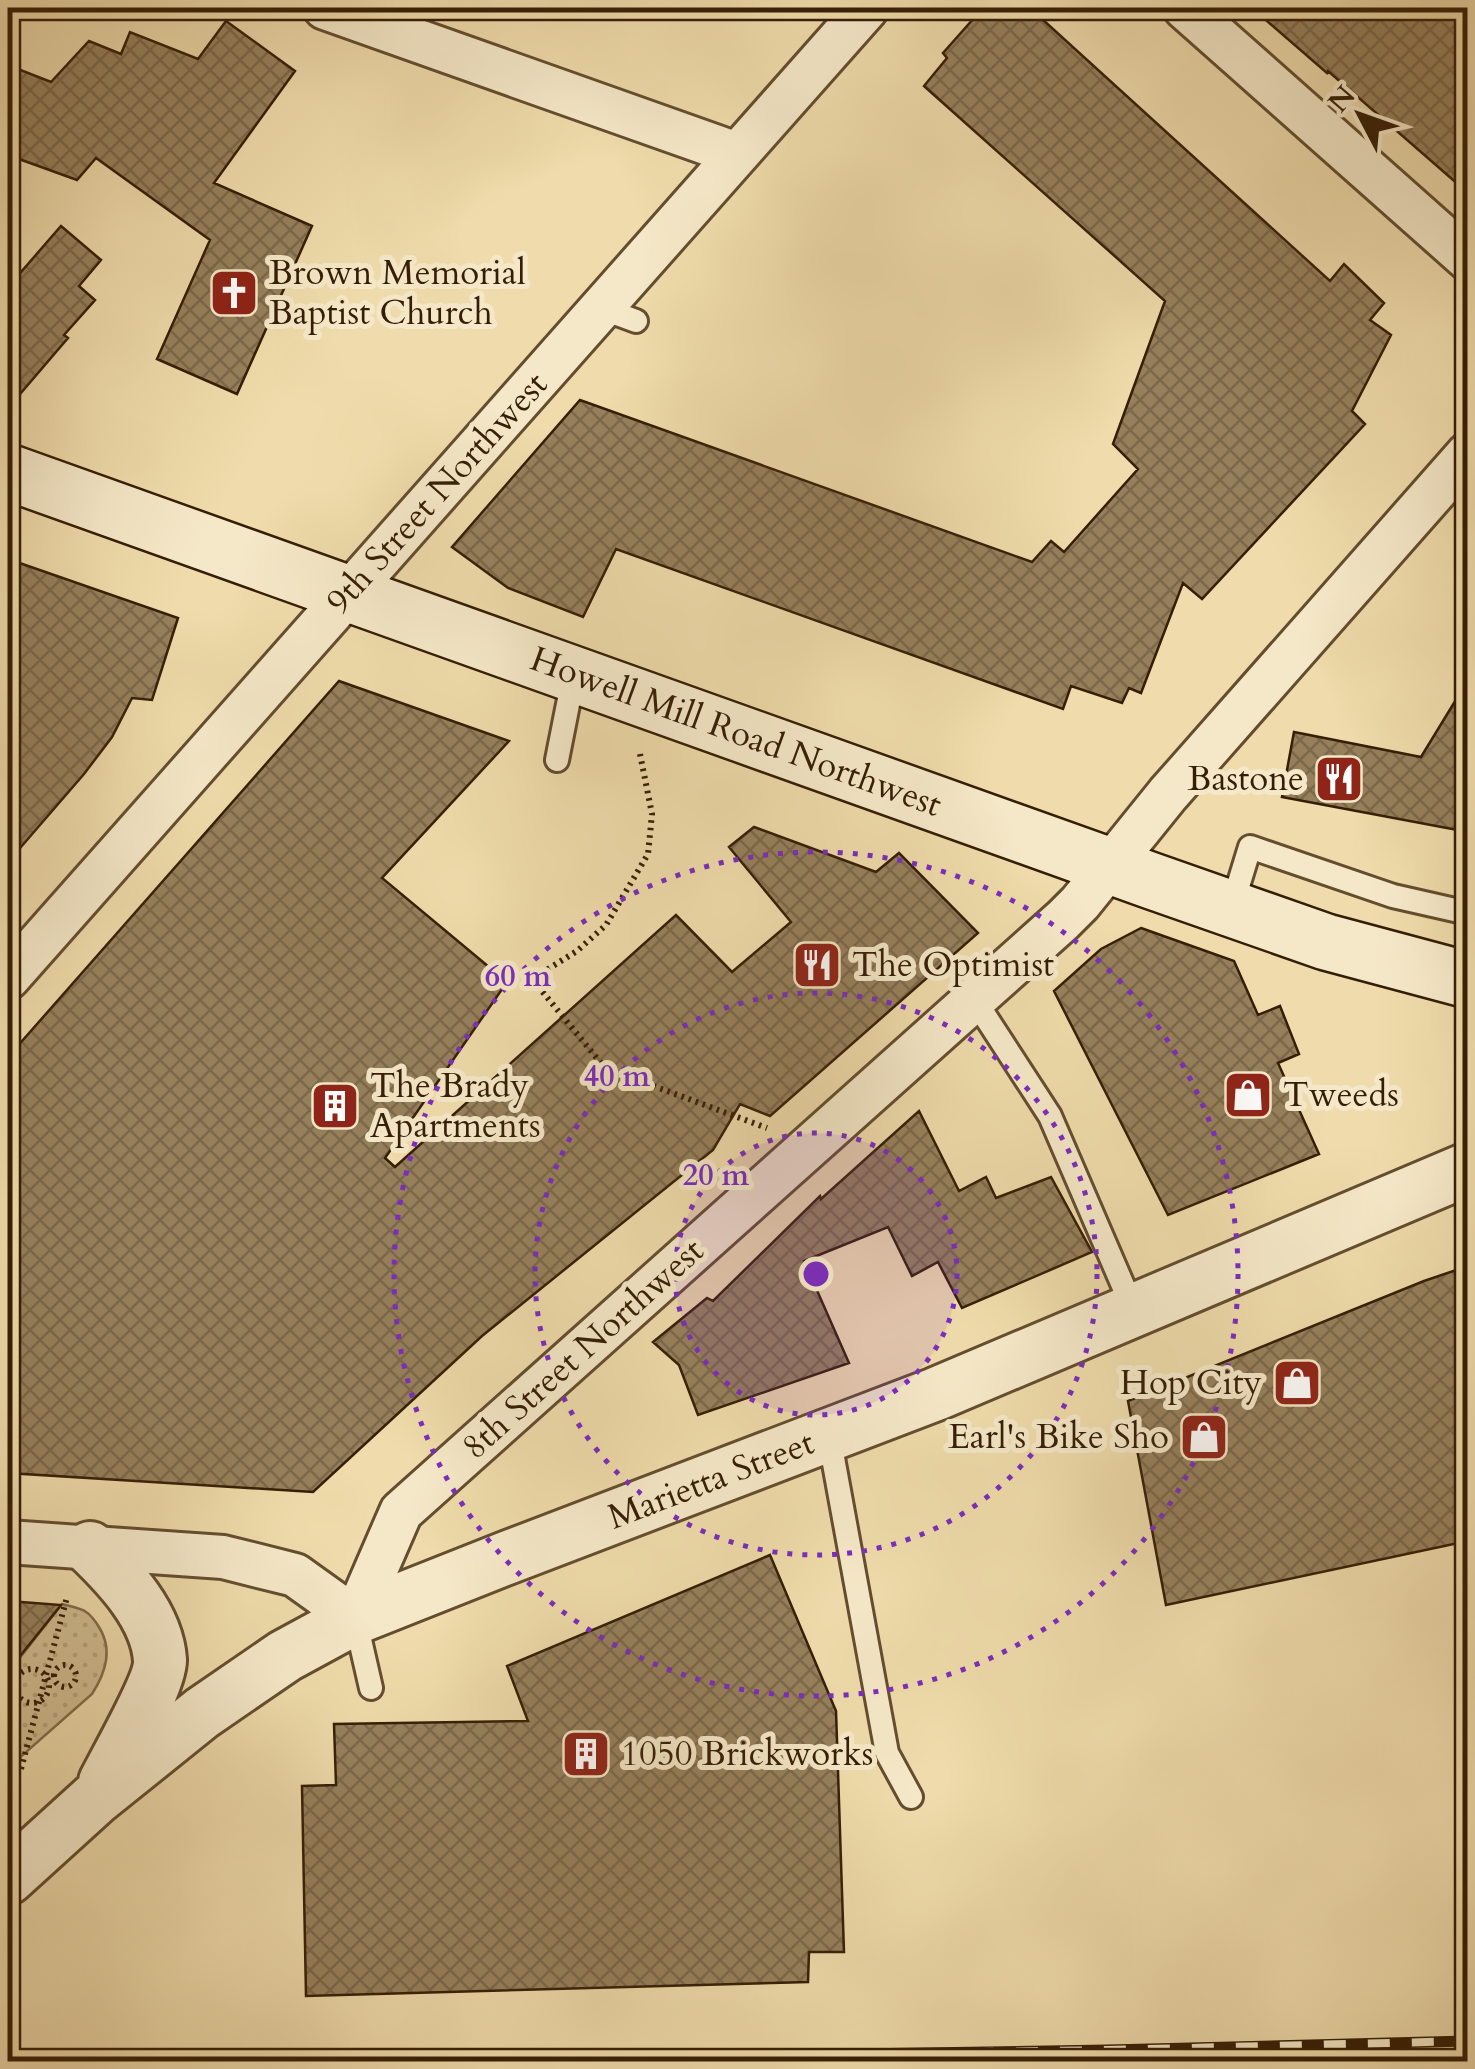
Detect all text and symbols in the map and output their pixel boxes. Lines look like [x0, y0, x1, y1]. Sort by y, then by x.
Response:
north arrow [1310, 65, 1410, 165]
text: N [1320, 78, 1364, 121]
place label: Brown Memorial Baptist Church [269, 249, 526, 337]
church icon: Brown Memorial Baptist Church [208, 267, 260, 319]
street label: 9th Street Northwest [316, 362, 558, 624]
street label: Howell Mill Road Northwest [524, 635, 948, 829]
restaurant icon: Bastone [1313, 753, 1365, 805]
place label: Bastone [1188, 755, 1304, 803]
restaurant icon: The Optimist [791, 939, 843, 991]
place label: The Optimist [852, 941, 1054, 989]
text: 60 m [485, 956, 552, 997]
text: 40 m [584, 1056, 651, 1097]
place label: The Brady Apartments [370, 1062, 541, 1150]
shop icon: Tweeds [1222, 1069, 1274, 1121]
place label: Tweeds [1283, 1071, 1399, 1119]
building icon: The Brady Apartments [309, 1080, 361, 1132]
text: 20 m [683, 1155, 750, 1196]
street label: 8th Street Northwest [452, 1228, 714, 1470]
centre of rings [798, 1256, 834, 1292]
shop icon: Hop City [1271, 1357, 1323, 1409]
place label: Hop City [1120, 1359, 1263, 1407]
shop icon: Earl's Bike Sho [1178, 1411, 1230, 1463]
place label: Earl's Bike Sho [948, 1413, 1169, 1461]
street label: Marietta Street [601, 1419, 821, 1541]
building icon: 1050 Brickworks [560, 1728, 612, 1780]
place label: 1050 Brickworks [621, 1730, 873, 1778]

